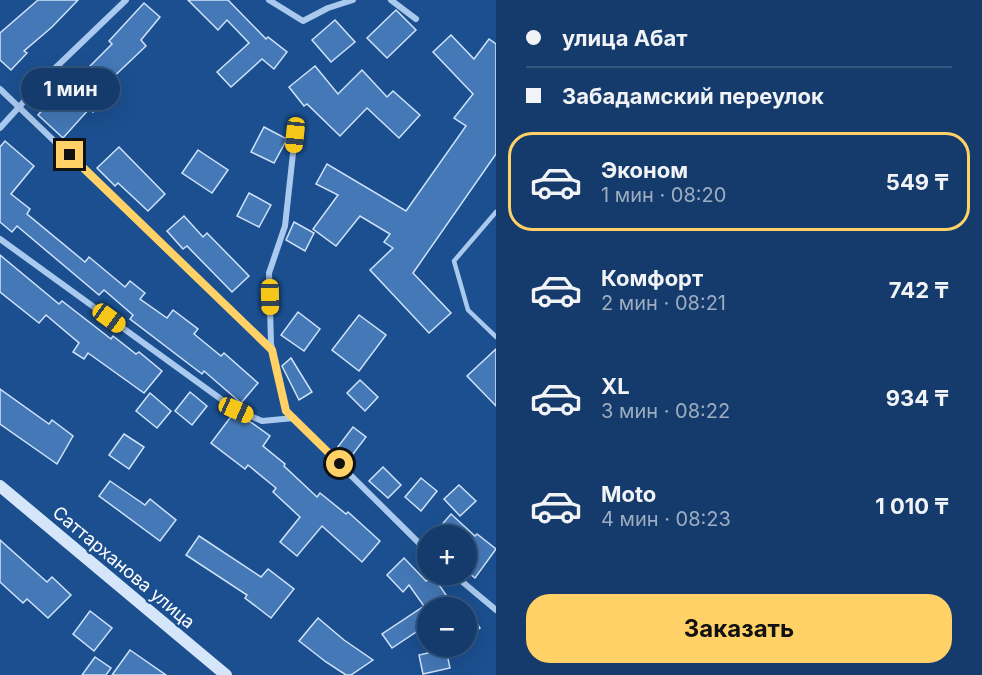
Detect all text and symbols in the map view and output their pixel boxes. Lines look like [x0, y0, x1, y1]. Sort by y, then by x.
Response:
text: улица Абат [562, 25, 688, 51]
callout: 1 мин [20, 68, 119, 110]
text: 1 мин [43, 77, 98, 101]
text: Забадамский переулок [562, 83, 824, 109]
car [284, 116, 306, 154]
route end [56, 141, 83, 168]
icon: car [529, 155, 583, 209]
text: Эконом [601, 157, 688, 183]
text: 549 ₸ [886, 169, 949, 195]
text: 1 мин · 08:20 [601, 183, 726, 207]
icon: car [529, 263, 583, 317]
text: Комфорт [601, 265, 703, 291]
text: 742 ₸ [889, 277, 949, 303]
car [261, 279, 279, 315]
text: 2 мин · 08:21 [601, 291, 726, 315]
car [89, 300, 129, 336]
icon: car [529, 371, 583, 425]
text: XL [601, 373, 630, 399]
text: 934 ₸ [886, 385, 949, 411]
car [216, 394, 256, 426]
text: 3 мин · 08:22 [601, 399, 730, 423]
route start [326, 450, 353, 477]
icon: car [529, 479, 583, 533]
text: Moto [601, 481, 656, 507]
text: 1 010 ₸ [875, 493, 949, 519]
street label: Саттарханова улица [49, 501, 199, 633]
text: 4 мин · 08:23 [601, 507, 731, 531]
map controls [417, 525, 477, 657]
button: + [417, 525, 477, 585]
button: Заказать [526, 594, 952, 663]
button: − [417, 597, 477, 657]

